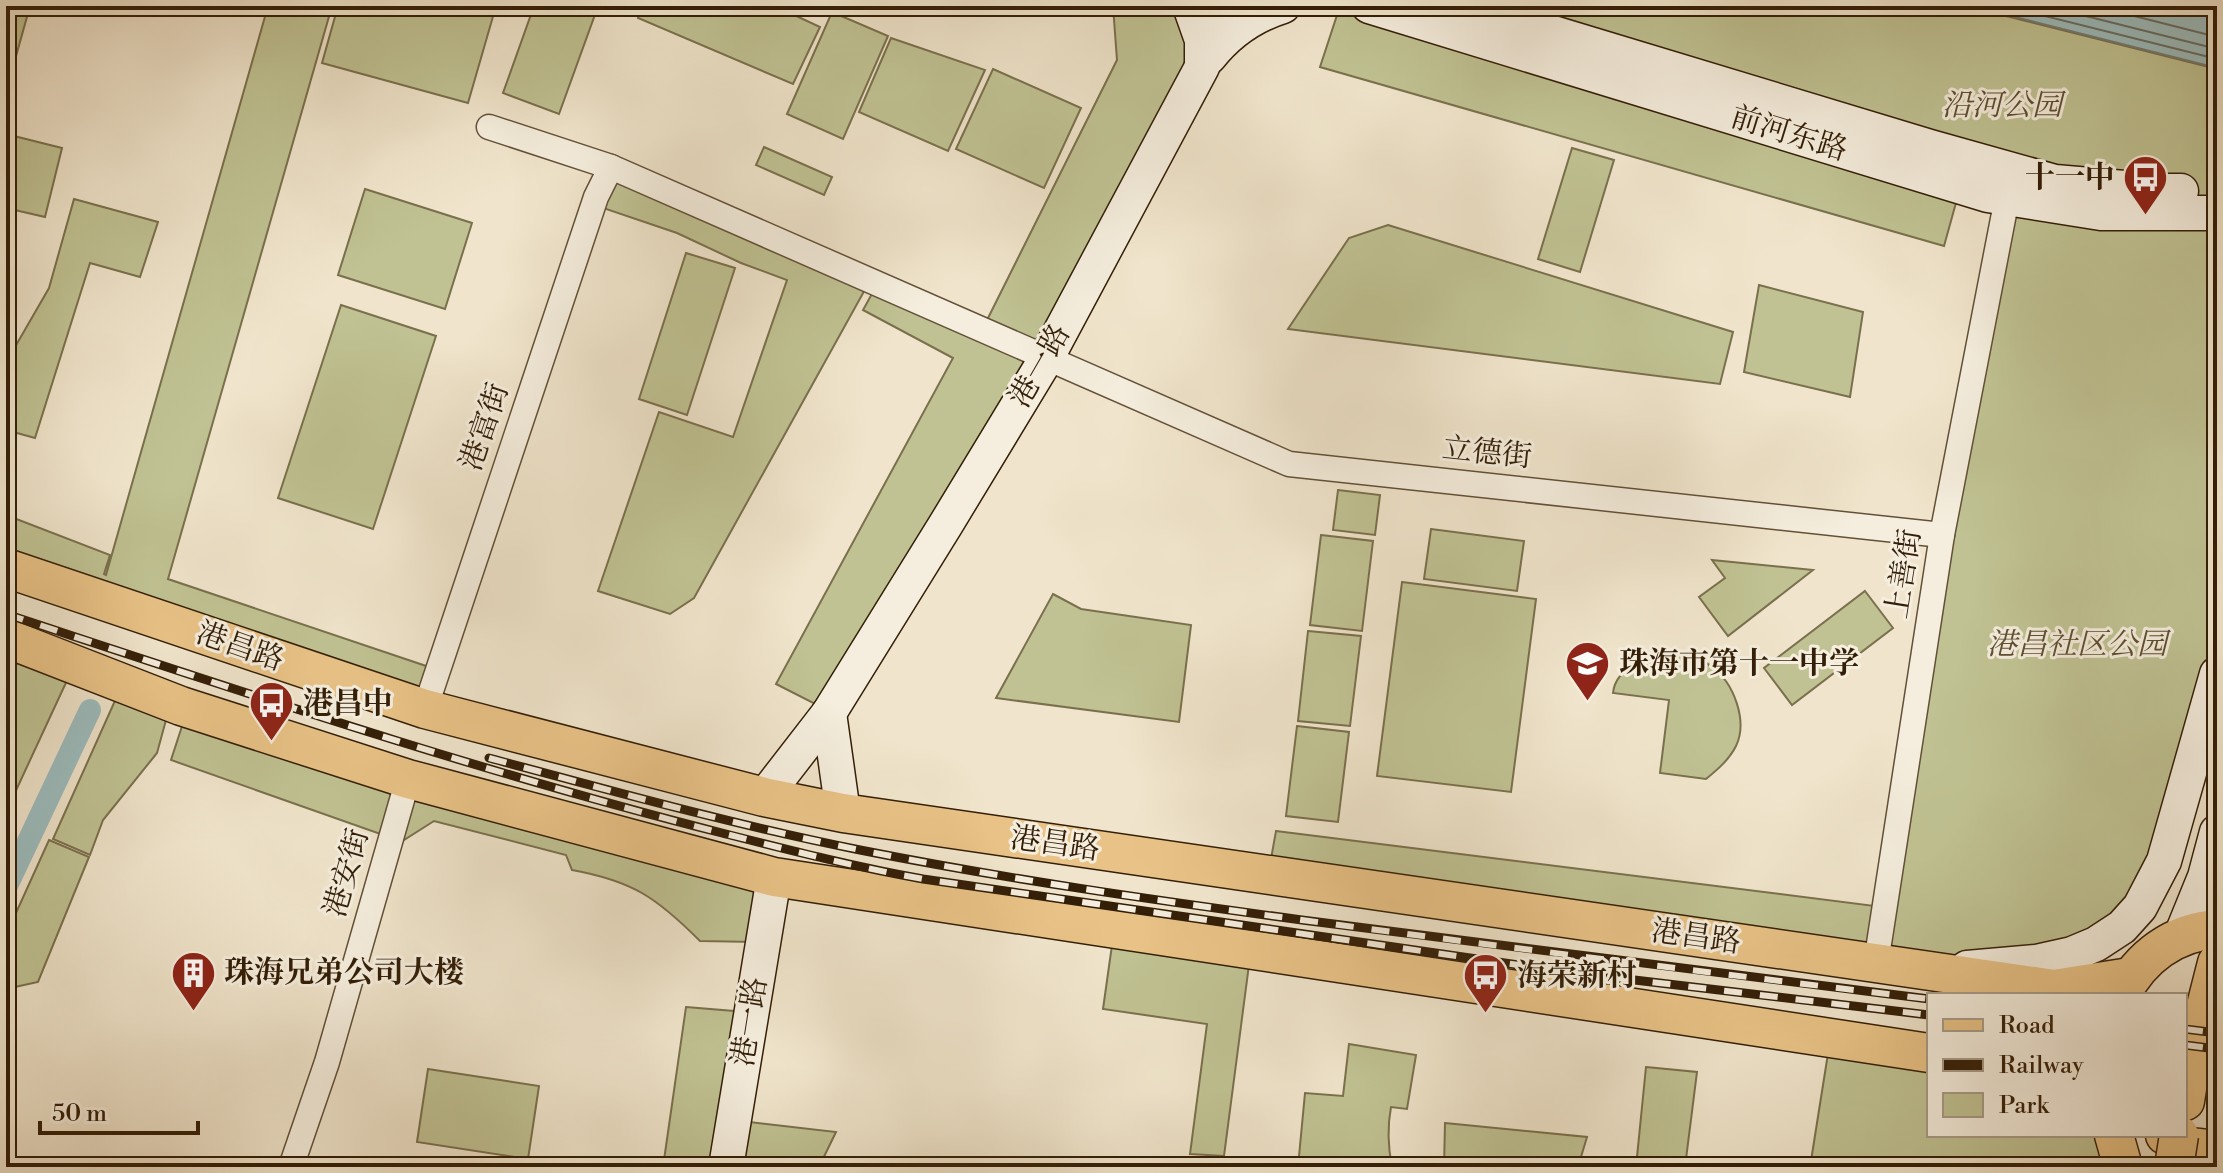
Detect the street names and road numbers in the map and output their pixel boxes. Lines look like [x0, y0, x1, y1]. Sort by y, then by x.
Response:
street label: 前河东路 [1726, 98, 1852, 170]
street label: 港一路 [1001, 318, 1079, 414]
street label: 港富街 [452, 378, 518, 476]
street label: 立德街 [1440, 429, 1534, 477]
street label: 上善街 [1878, 527, 1930, 621]
street label: 港昌路 [191, 614, 289, 680]
street label: 港昌路 [1008, 819, 1102, 869]
street label: 港安街 [316, 825, 378, 921]
street label: 港昌路 [1649, 912, 1743, 962]
street label: 港一路 [724, 975, 776, 1069]

